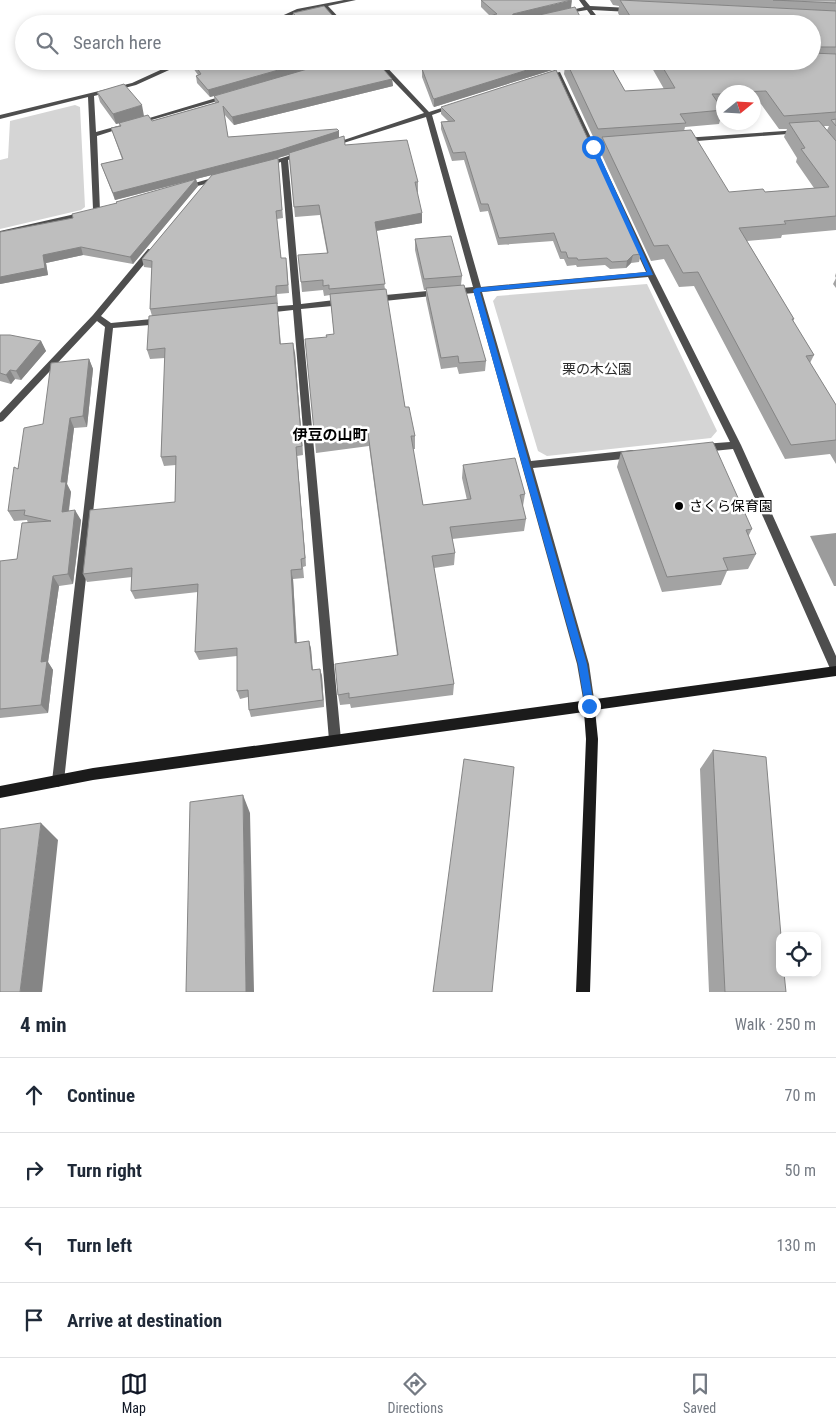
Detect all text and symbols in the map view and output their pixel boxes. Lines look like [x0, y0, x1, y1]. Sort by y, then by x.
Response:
search box [15, 15, 821, 70]
icon: search [33, 29, 61, 57]
text: Search here [73, 31, 161, 54]
north arrow [716, 85, 761, 130]
route start [582, 136, 605, 159]
park label: 栗の木公園 [562, 361, 632, 377]
district label: 伊豆の山町 [292, 426, 368, 444]
place label: さくら保育園 [689, 498, 773, 514]
marker: さくら保育園 [673, 500, 685, 512]
route end [578, 695, 601, 718]
map controls [776, 932, 821, 977]
button: locate [776, 932, 821, 977]
text: 4 min [20, 1013, 67, 1037]
text: Walk · 250 m [735, 1015, 816, 1034]
icon: ahead [20, 1081, 48, 1109]
text: Continue [67, 1084, 135, 1107]
text: 70 m [784, 1086, 816, 1105]
icon: right [20, 1156, 48, 1184]
text: Turn right [67, 1159, 142, 1182]
text: 50 m [784, 1161, 816, 1180]
icon: left [20, 1231, 48, 1259]
text: Turn left [67, 1234, 132, 1257]
text: 130 m [777, 1236, 816, 1255]
icon: arrive [20, 1306, 48, 1334]
text: Arrive at destination [67, 1309, 222, 1332]
tab: Map [120, 1370, 148, 1416]
tab: Directions [387, 1370, 443, 1416]
tab: Saved [683, 1370, 716, 1416]

